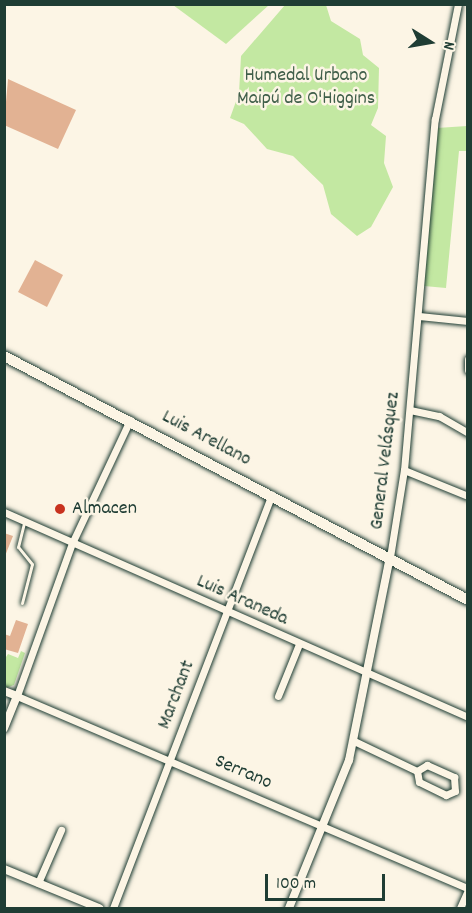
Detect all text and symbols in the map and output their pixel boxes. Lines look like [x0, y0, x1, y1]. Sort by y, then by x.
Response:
north arrow [400, 12, 460, 72]
text: N [436, 39, 460, 52]
park label: Humedal Urbano Maipú de O'Higgins [237, 65, 375, 112]
street label: General Velásquez [366, 391, 406, 531]
street label: Luis Arellano [157, 405, 255, 473]
place label: Almacen [72, 497, 137, 521]
marker: Almacen [53, 502, 67, 516]
street label: Luis Araneda [192, 570, 292, 632]
street label: Marchant [153, 657, 201, 733]
street label: Serrano [211, 750, 275, 796]
scale bar [268, 862, 388, 900]
text: 100 m [276, 872, 316, 897]

